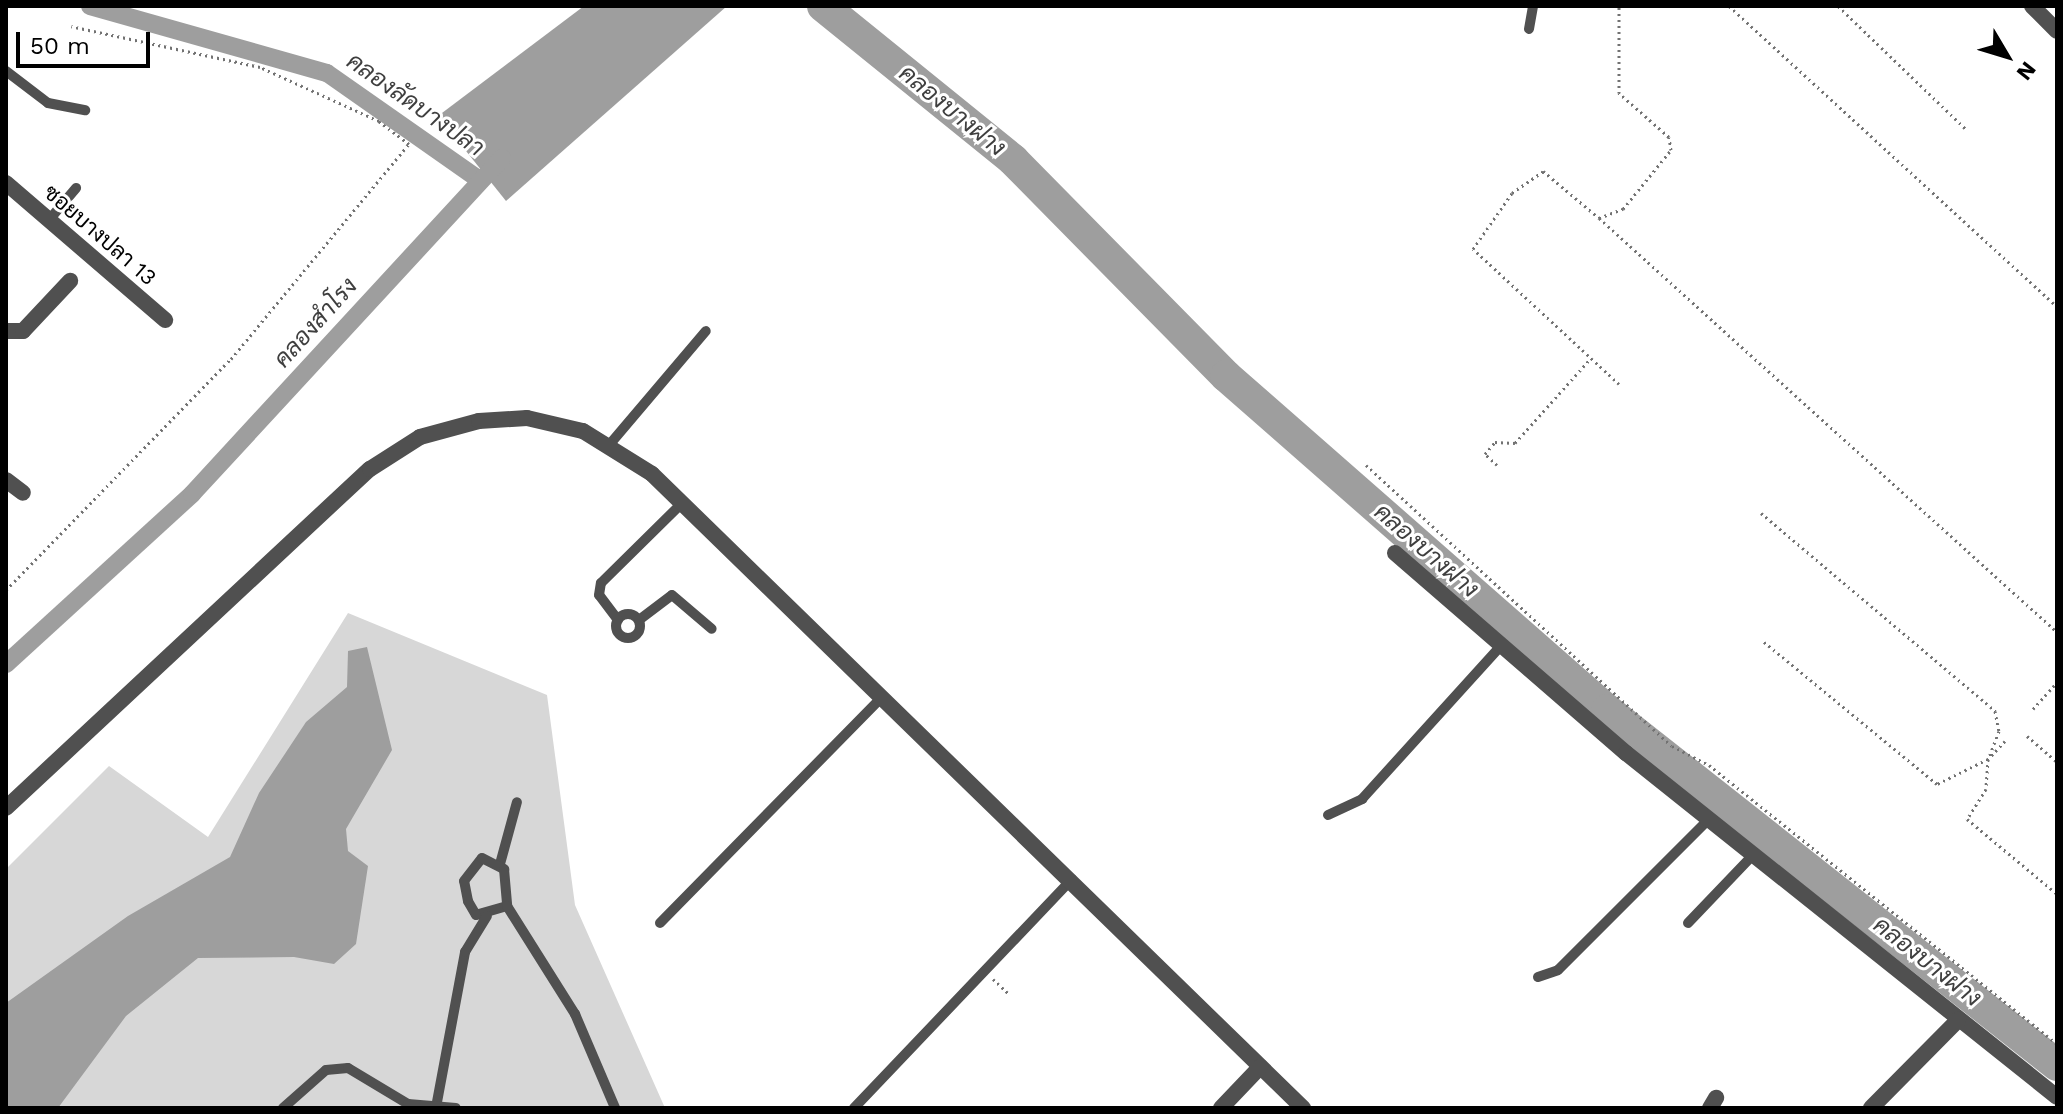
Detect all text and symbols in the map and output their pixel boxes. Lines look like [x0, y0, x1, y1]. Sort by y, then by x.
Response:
scale bar [20, 16, 154, 66]
north arrow [1967, 16, 2047, 96]
text: 50 m [30, 32, 90, 60]
water label: คลองลัดบางปลา [341, 47, 489, 163]
text: N [2011, 57, 2041, 85]
water label: คลองบางฝาง [893, 59, 1011, 163]
street label: ซอยบางปลา 13 [38, 179, 162, 291]
water label: คลองสำโรง [268, 272, 364, 374]
water label: คลองบางฝาง [1368, 498, 1484, 604]
water label: คลองบางฝาง [1867, 911, 1987, 1013]

